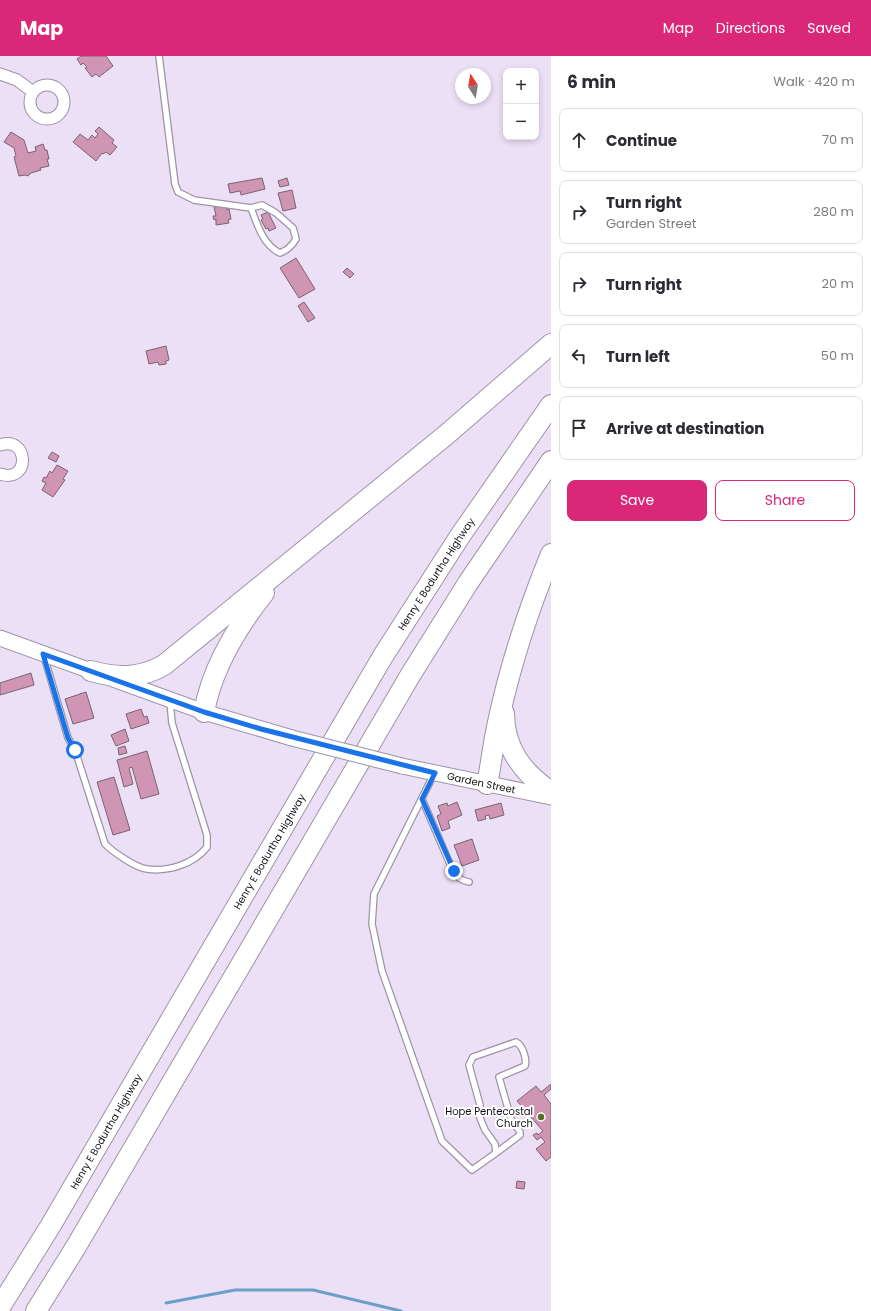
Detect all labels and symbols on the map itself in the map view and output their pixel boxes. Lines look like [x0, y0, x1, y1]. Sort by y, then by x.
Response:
north arrow [455, 68, 491, 104]
street label: Henry E Bodurtha Highway [394, 515, 479, 633]
route start [66, 741, 84, 759]
street label: Garden Street [446, 769, 517, 797]
street label: Henry E Bodurtha Highway [230, 791, 309, 912]
route end [445, 862, 463, 880]
street label: Henry E Bodurtha Highway [66, 1071, 146, 1192]
place label: Hope Pentecostal Church [445, 1104, 533, 1131]
marker: Hope Pentecostal Church [536, 1112, 546, 1122]

